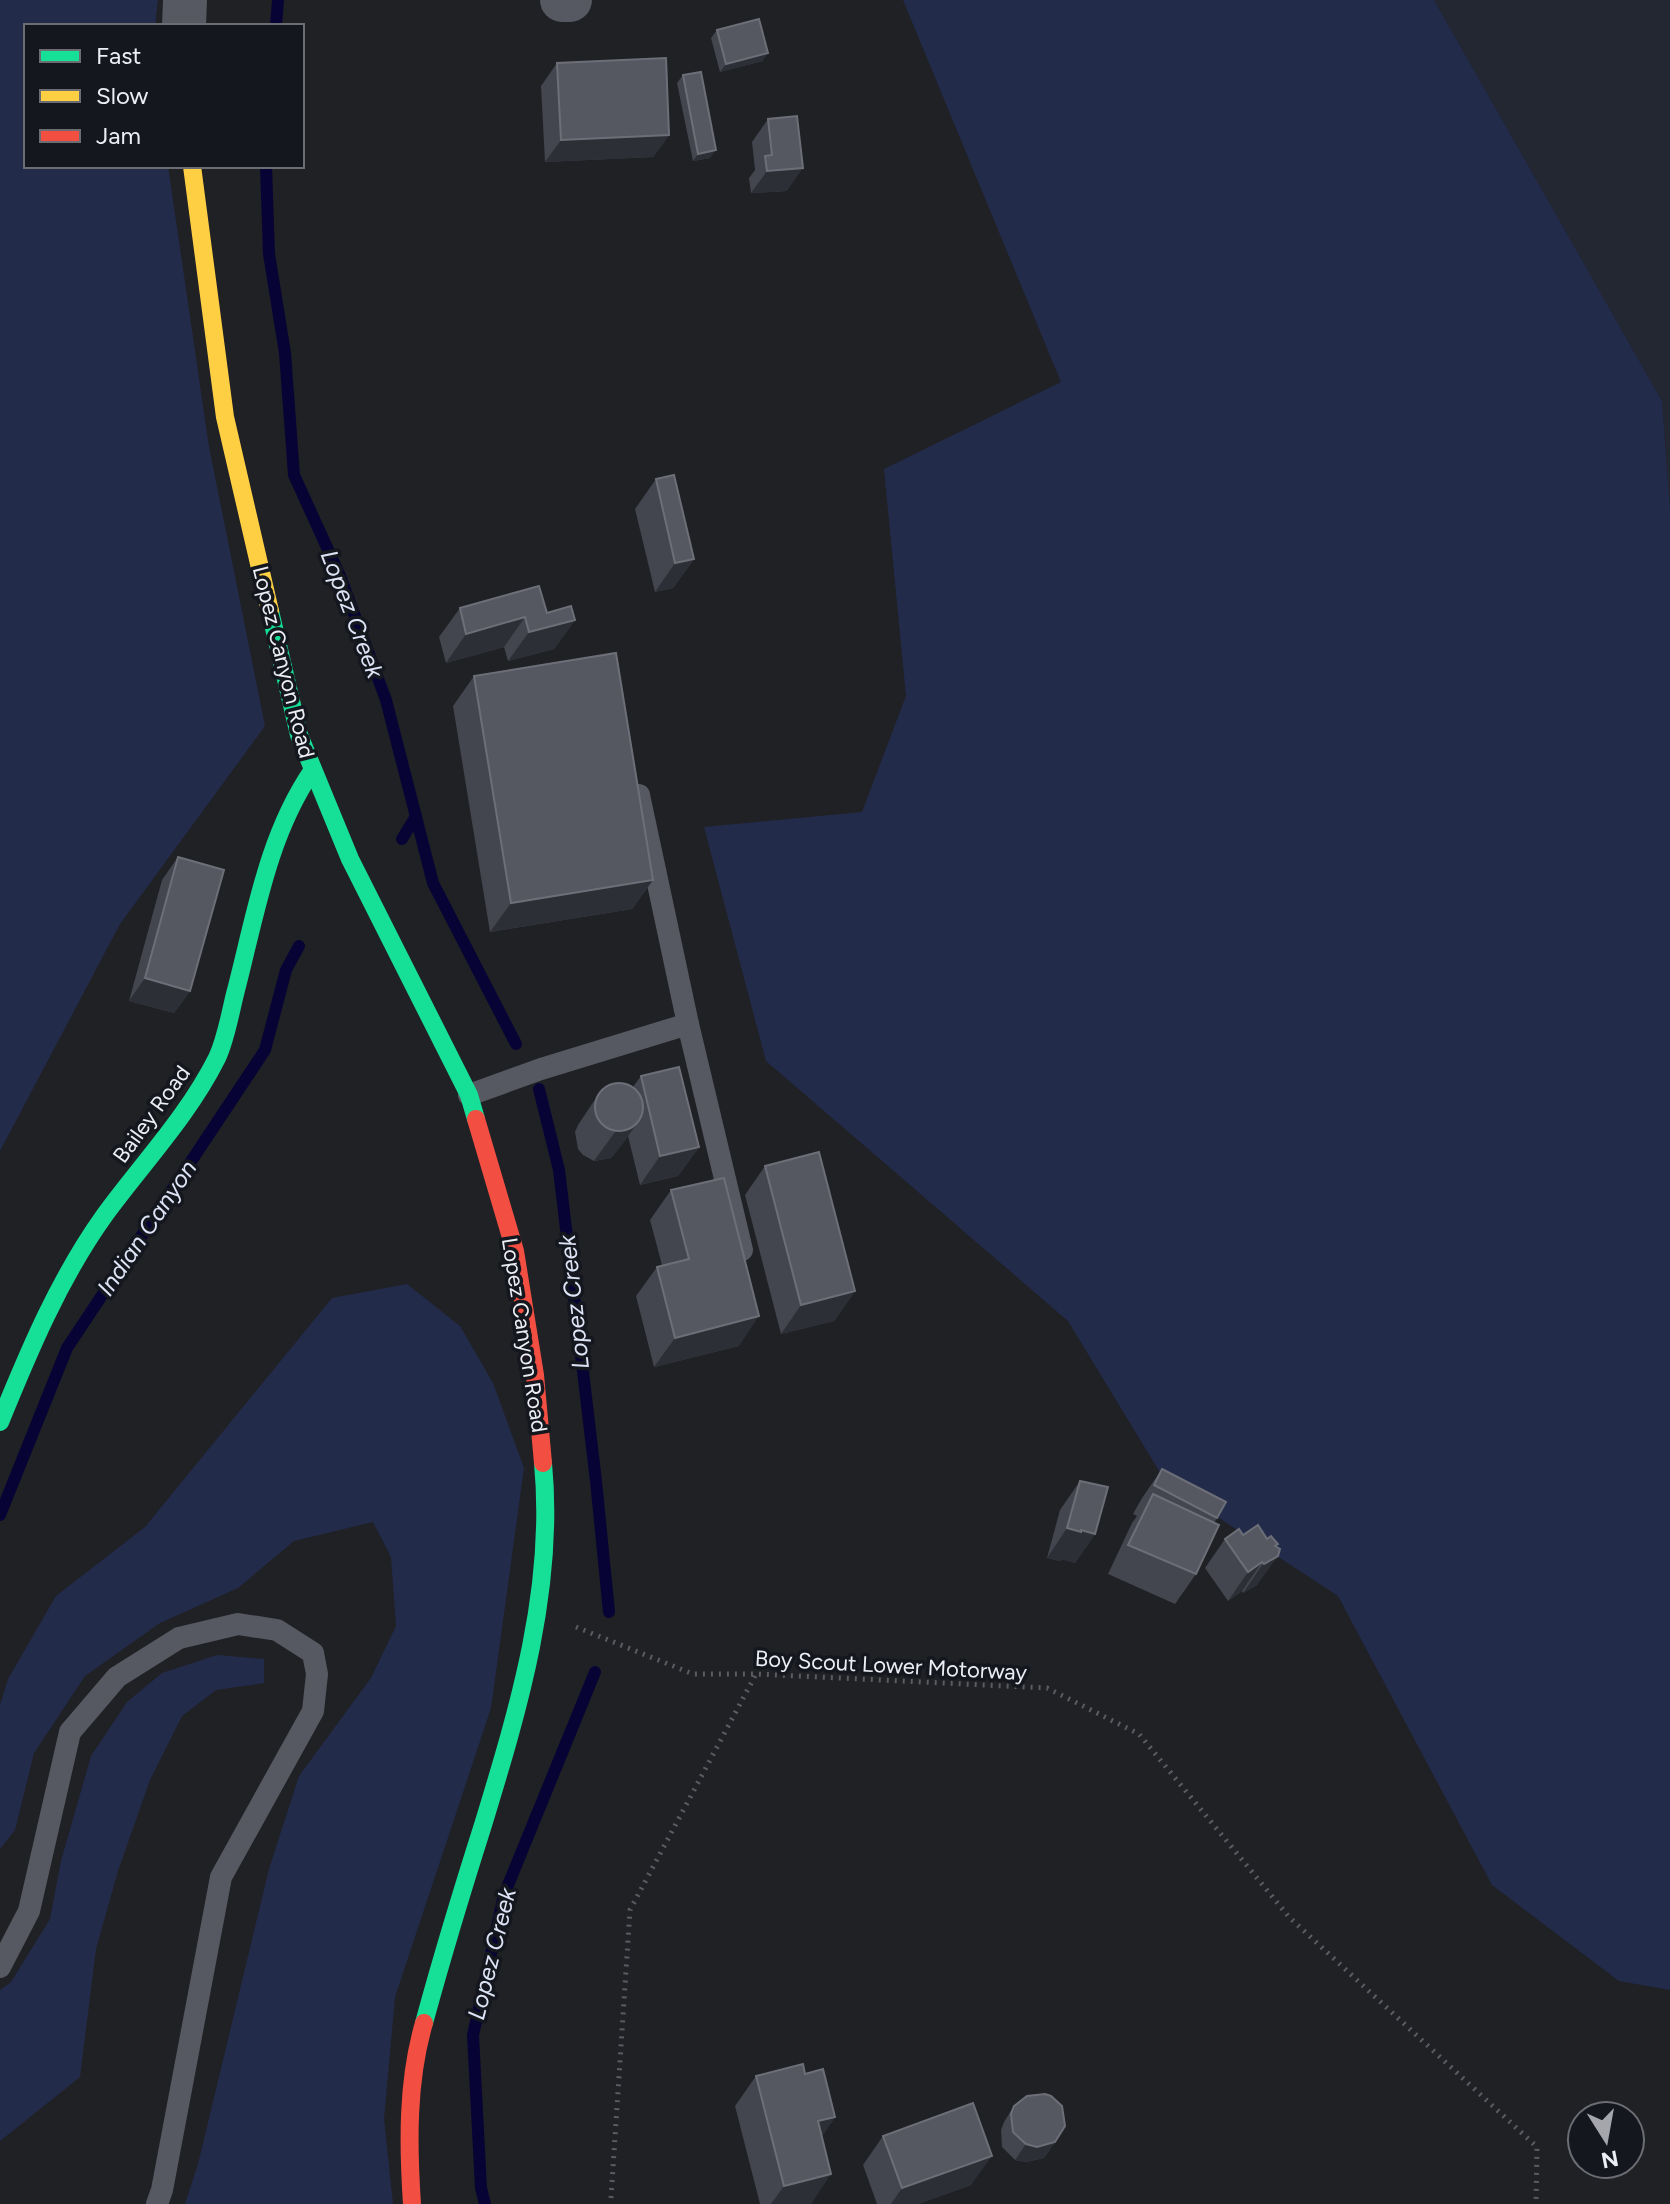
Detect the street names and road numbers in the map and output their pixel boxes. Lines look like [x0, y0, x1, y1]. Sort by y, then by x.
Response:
street label: Lopez Canyon Road [247, 563, 320, 761]
street label: Bailey Road [107, 1060, 196, 1168]
street label: Lopez Canyon Road [496, 1236, 553, 1435]
street label: Boy Scout Lower Motorway [754, 1645, 1028, 1686]

